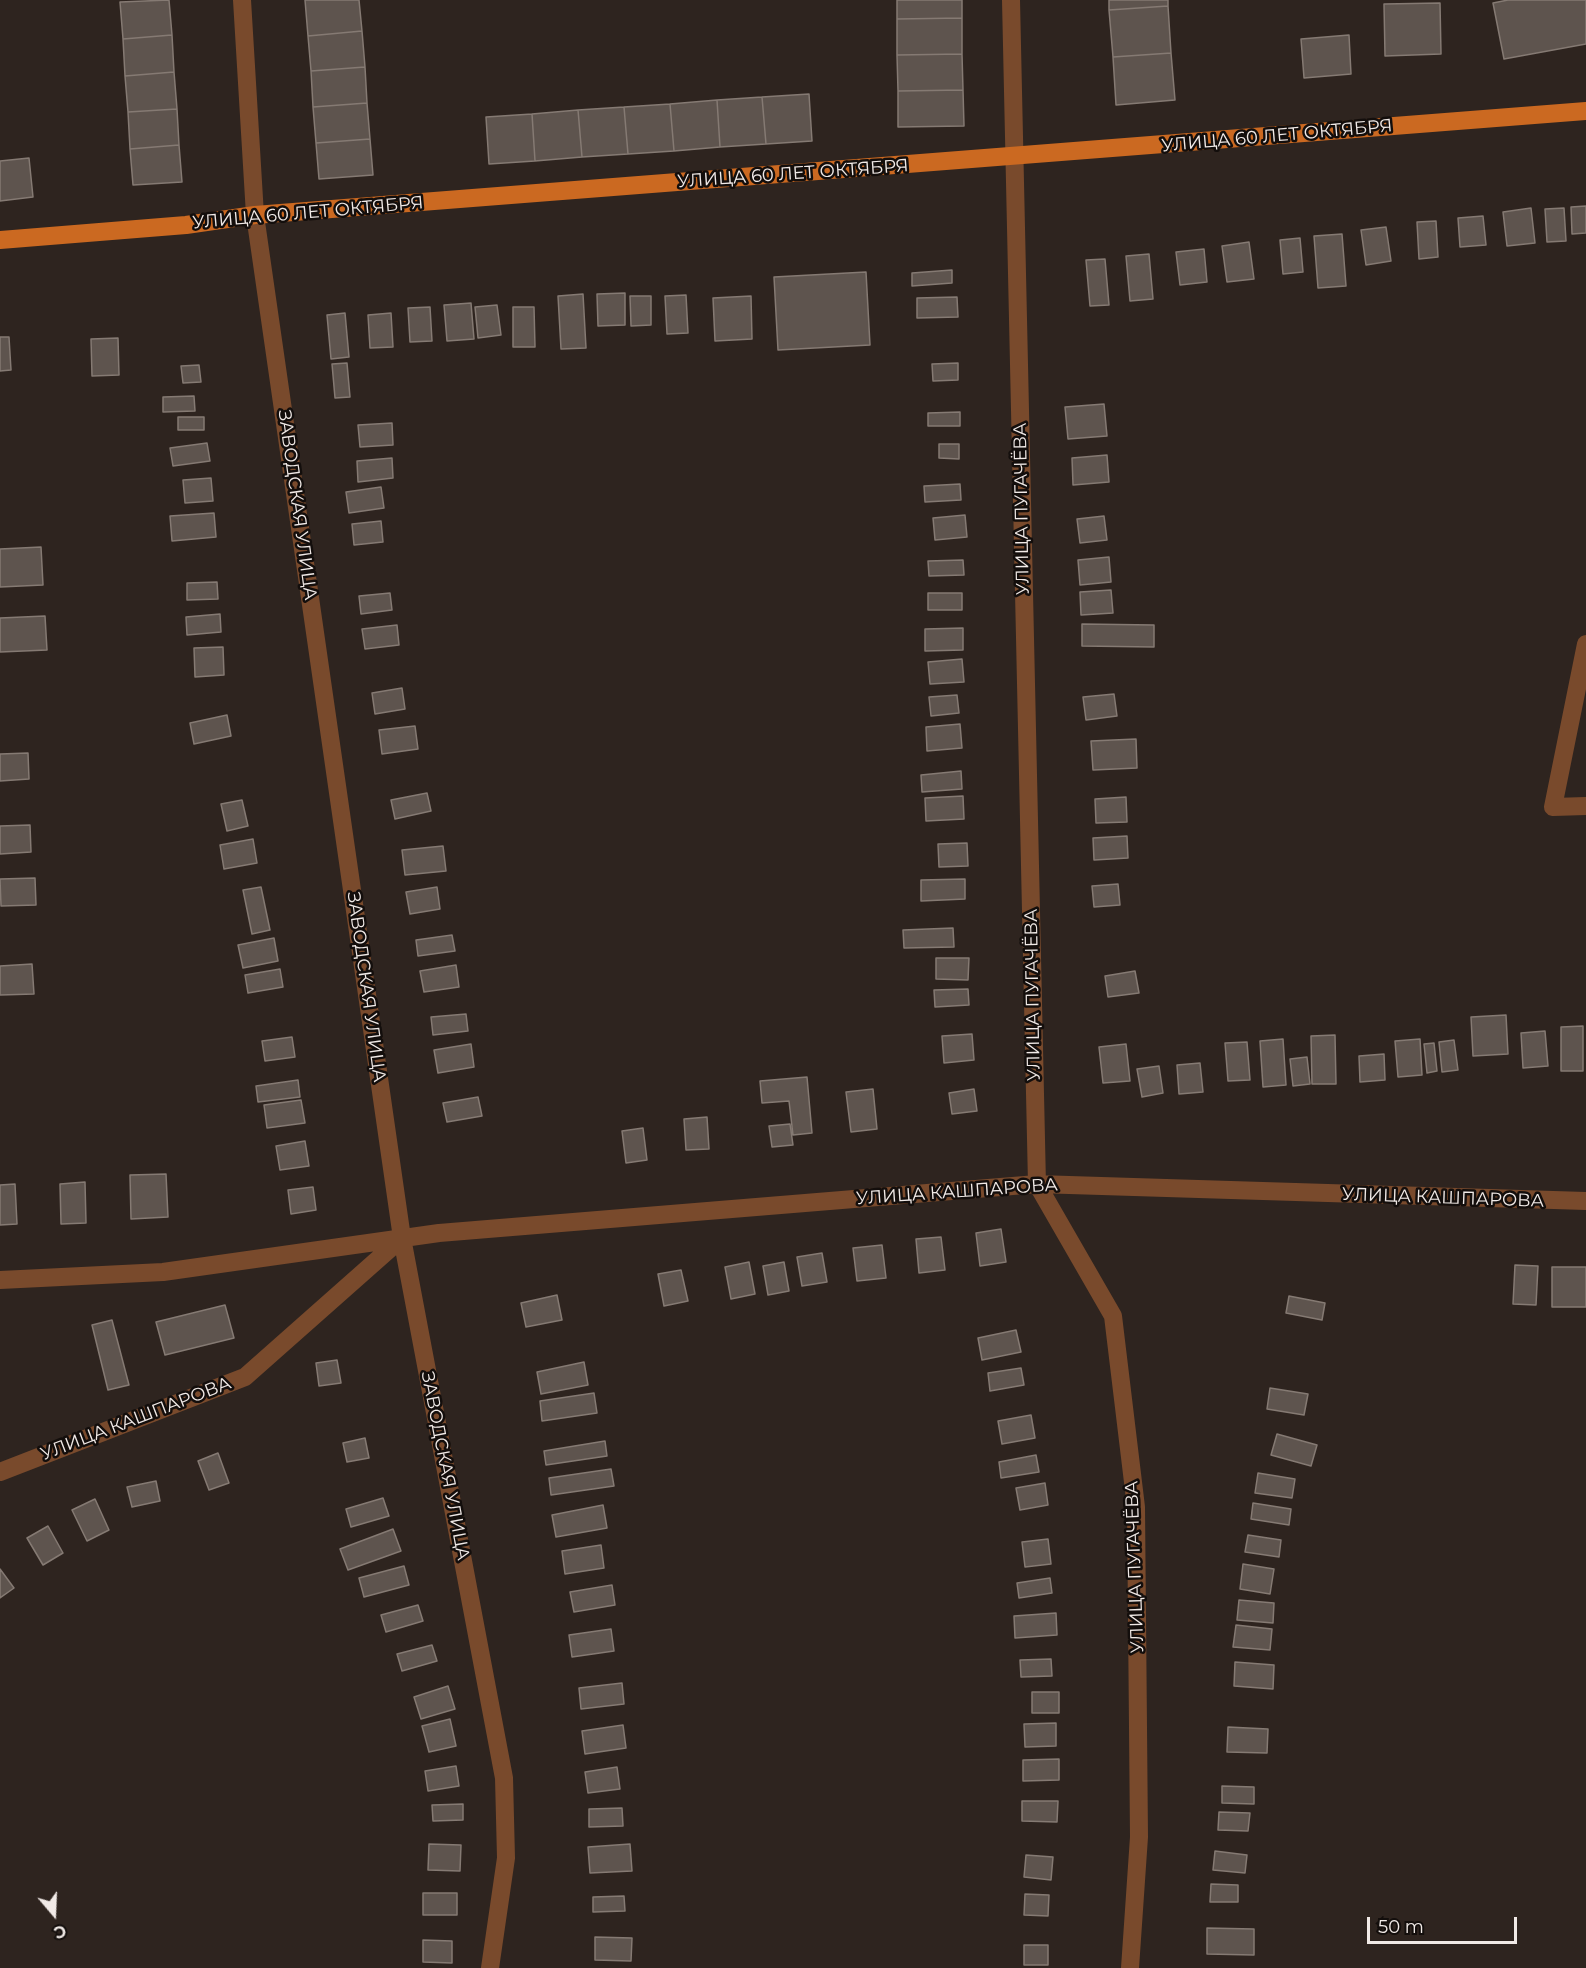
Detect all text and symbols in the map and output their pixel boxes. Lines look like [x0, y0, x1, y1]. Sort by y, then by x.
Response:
street label: УЛИЦА 60 ЛЕТ ОКТЯБРЯ [1161, 115, 1393, 157]
street label: УЛИЦА 60 ЛЕТ ОКТЯБРЯ [677, 155, 909, 193]
street label: УЛИЦА 60 ЛЕТ ОКТЯБРЯ [192, 192, 424, 234]
street label: ЗАВОДСКАЯ УЛИЦА [273, 408, 321, 602]
street label: УЛИЦА ПУГАЧЁВА [1010, 423, 1034, 595]
street label: ЗАВОДСКАЯ УЛИЦА [342, 890, 390, 1084]
street label: УЛИЦА ПУГАЧЁВА [1021, 909, 1045, 1081]
street label: УЛИЦА КАШПАРОВА [855, 1174, 1059, 1210]
street label: УЛИЦА КАШПАРОВА [1342, 1184, 1544, 1212]
street label: ЗАВОДСКАЯ УЛИЦА [416, 1370, 474, 1562]
street label: УЛИЦА КАШПАРОВА [38, 1373, 234, 1465]
street label: УЛИЦА ПУГАЧЁВА [1121, 1480, 1149, 1654]
north arrow [24, 1884, 84, 1944]
scale bar [1370, 1905, 1520, 1943]
text: 50 m [1378, 1916, 1424, 1938]
text: С [51, 1921, 69, 1942]

